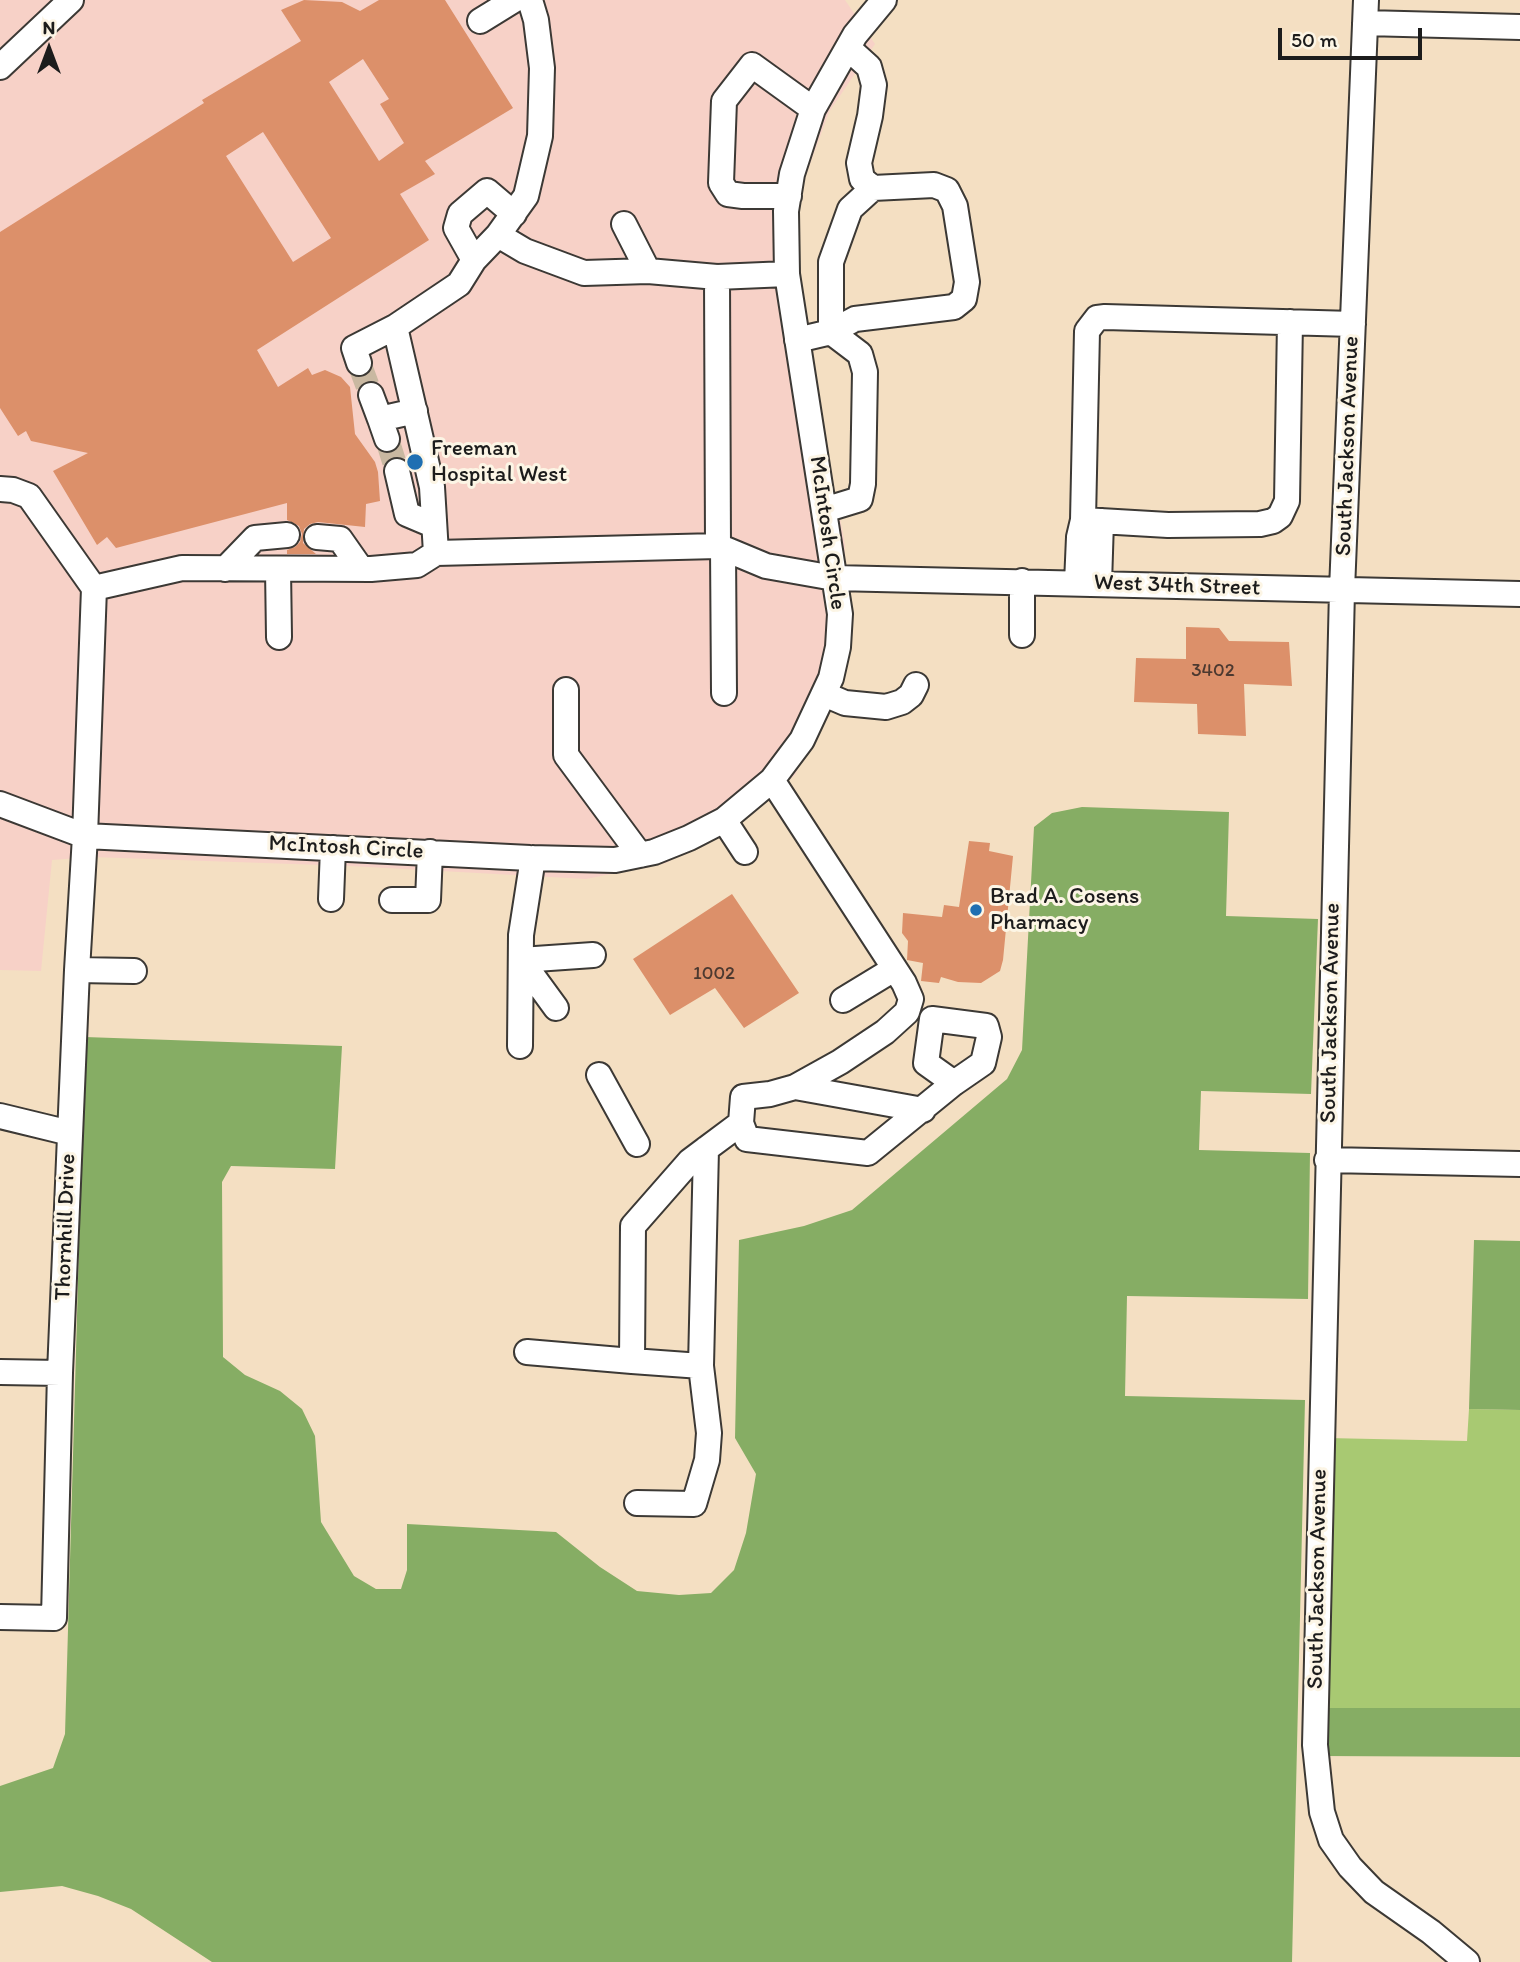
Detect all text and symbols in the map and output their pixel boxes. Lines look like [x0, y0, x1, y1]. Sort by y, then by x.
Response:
north arrow [14, 14, 84, 84]
scale bar [1282, 14, 1426, 58]
text: N [43, 16, 55, 39]
text: 50 m [1291, 27, 1337, 52]
street label: South Jackson Avenue [1330, 335, 1366, 557]
place label: Freeman Hospital West [431, 435, 567, 489]
marker: Freeman Hospital West [405, 452, 425, 472]
street label: McIntosh Circle [803, 454, 851, 612]
street label: West 34th Street [1093, 569, 1261, 603]
house number: 3402 [1191, 660, 1235, 682]
street label: McIntosh Circle [268, 830, 424, 866]
place label: Brad A. Cosens Pharmacy [990, 883, 1139, 937]
marker: Brad A. Cosens Pharmacy [968, 902, 984, 918]
street label: South Jackson Avenue [1315, 903, 1347, 1123]
house number: 1002 [693, 963, 735, 985]
street label: Thornhill Drive [50, 1153, 82, 1301]
street label: South Jackson Avenue [1302, 1469, 1334, 1689]

